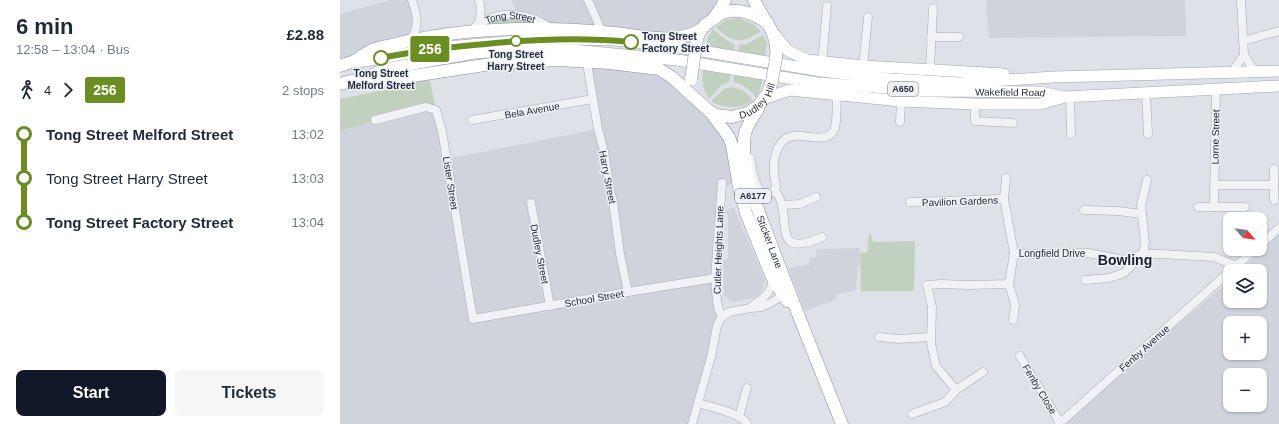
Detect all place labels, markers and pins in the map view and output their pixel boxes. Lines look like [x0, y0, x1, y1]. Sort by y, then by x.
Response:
place label: Tong Street Factory Street [642, 31, 710, 54]
marker: Tong Street Factory Street [623, 34, 639, 50]
marker: Tong Street Harry Street [510, 35, 522, 47]
place label: Tong Street Harry Street [487, 49, 545, 72]
marker: Tong Street Melford Street [373, 50, 389, 66]
place label: Tong Street Melford Street [347, 68, 415, 91]

